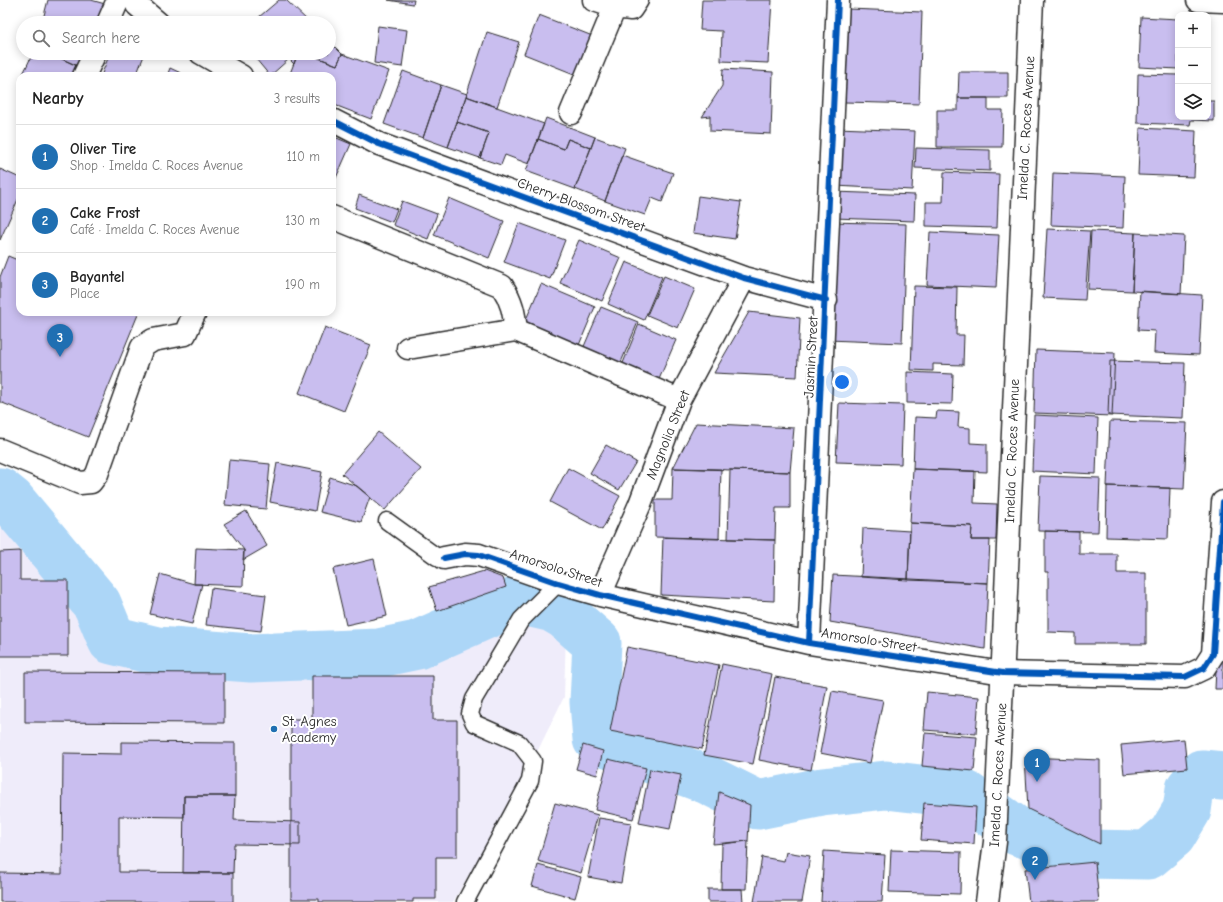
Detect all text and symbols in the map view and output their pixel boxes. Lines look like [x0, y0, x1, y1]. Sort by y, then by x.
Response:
map controls [1175, 12, 1211, 120]
button: + [1175, 12, 1211, 48]
search box [16, 16, 336, 60]
icon: search [30, 27, 52, 49]
text: Search here [62, 29, 140, 47]
button: − [1175, 48, 1211, 84]
street label: Imelda C. Roces Avenue [1014, 55, 1038, 201]
button: layers [1175, 84, 1211, 120]
text: Nearby [32, 89, 83, 108]
text: 3 results [274, 91, 320, 106]
text: Oliver Tire [70, 140, 136, 158]
text: 1 [42, 149, 48, 164]
text: 110 m [287, 149, 320, 164]
text: Shop · Imelda C. Roces Avenue [70, 158, 243, 173]
street label: Cherry Blossom Street [515, 174, 648, 236]
text: Cake Frost [70, 204, 140, 222]
text: 2 [42, 213, 48, 228]
text: 130 m [285, 213, 320, 228]
text: Café · Imelda C. Roces Avenue [70, 222, 239, 237]
text: Bayantel [70, 268, 125, 286]
text: 3 [42, 277, 48, 292]
text: 190 m [285, 277, 320, 292]
text: Place [70, 286, 100, 301]
street label: Jasmin Street [800, 315, 822, 398]
pin: 3 [47, 324, 73, 357]
your location [832, 372, 852, 392]
street label: Imelda C. Roces Avenue [1001, 379, 1023, 523]
street label: Magnolia Street [642, 387, 694, 482]
street label: Amorsolo Street [508, 545, 605, 591]
street label: Amorsolo Street [820, 624, 919, 656]
street label: Imelda C. Roces Avenue [986, 702, 1010, 848]
place label: St. Agnes Academy [282, 713, 337, 746]
marker: St. Agnes Academy [269, 724, 279, 734]
pin: 1 [1024, 749, 1050, 782]
pin: 2 [1022, 847, 1048, 880]

